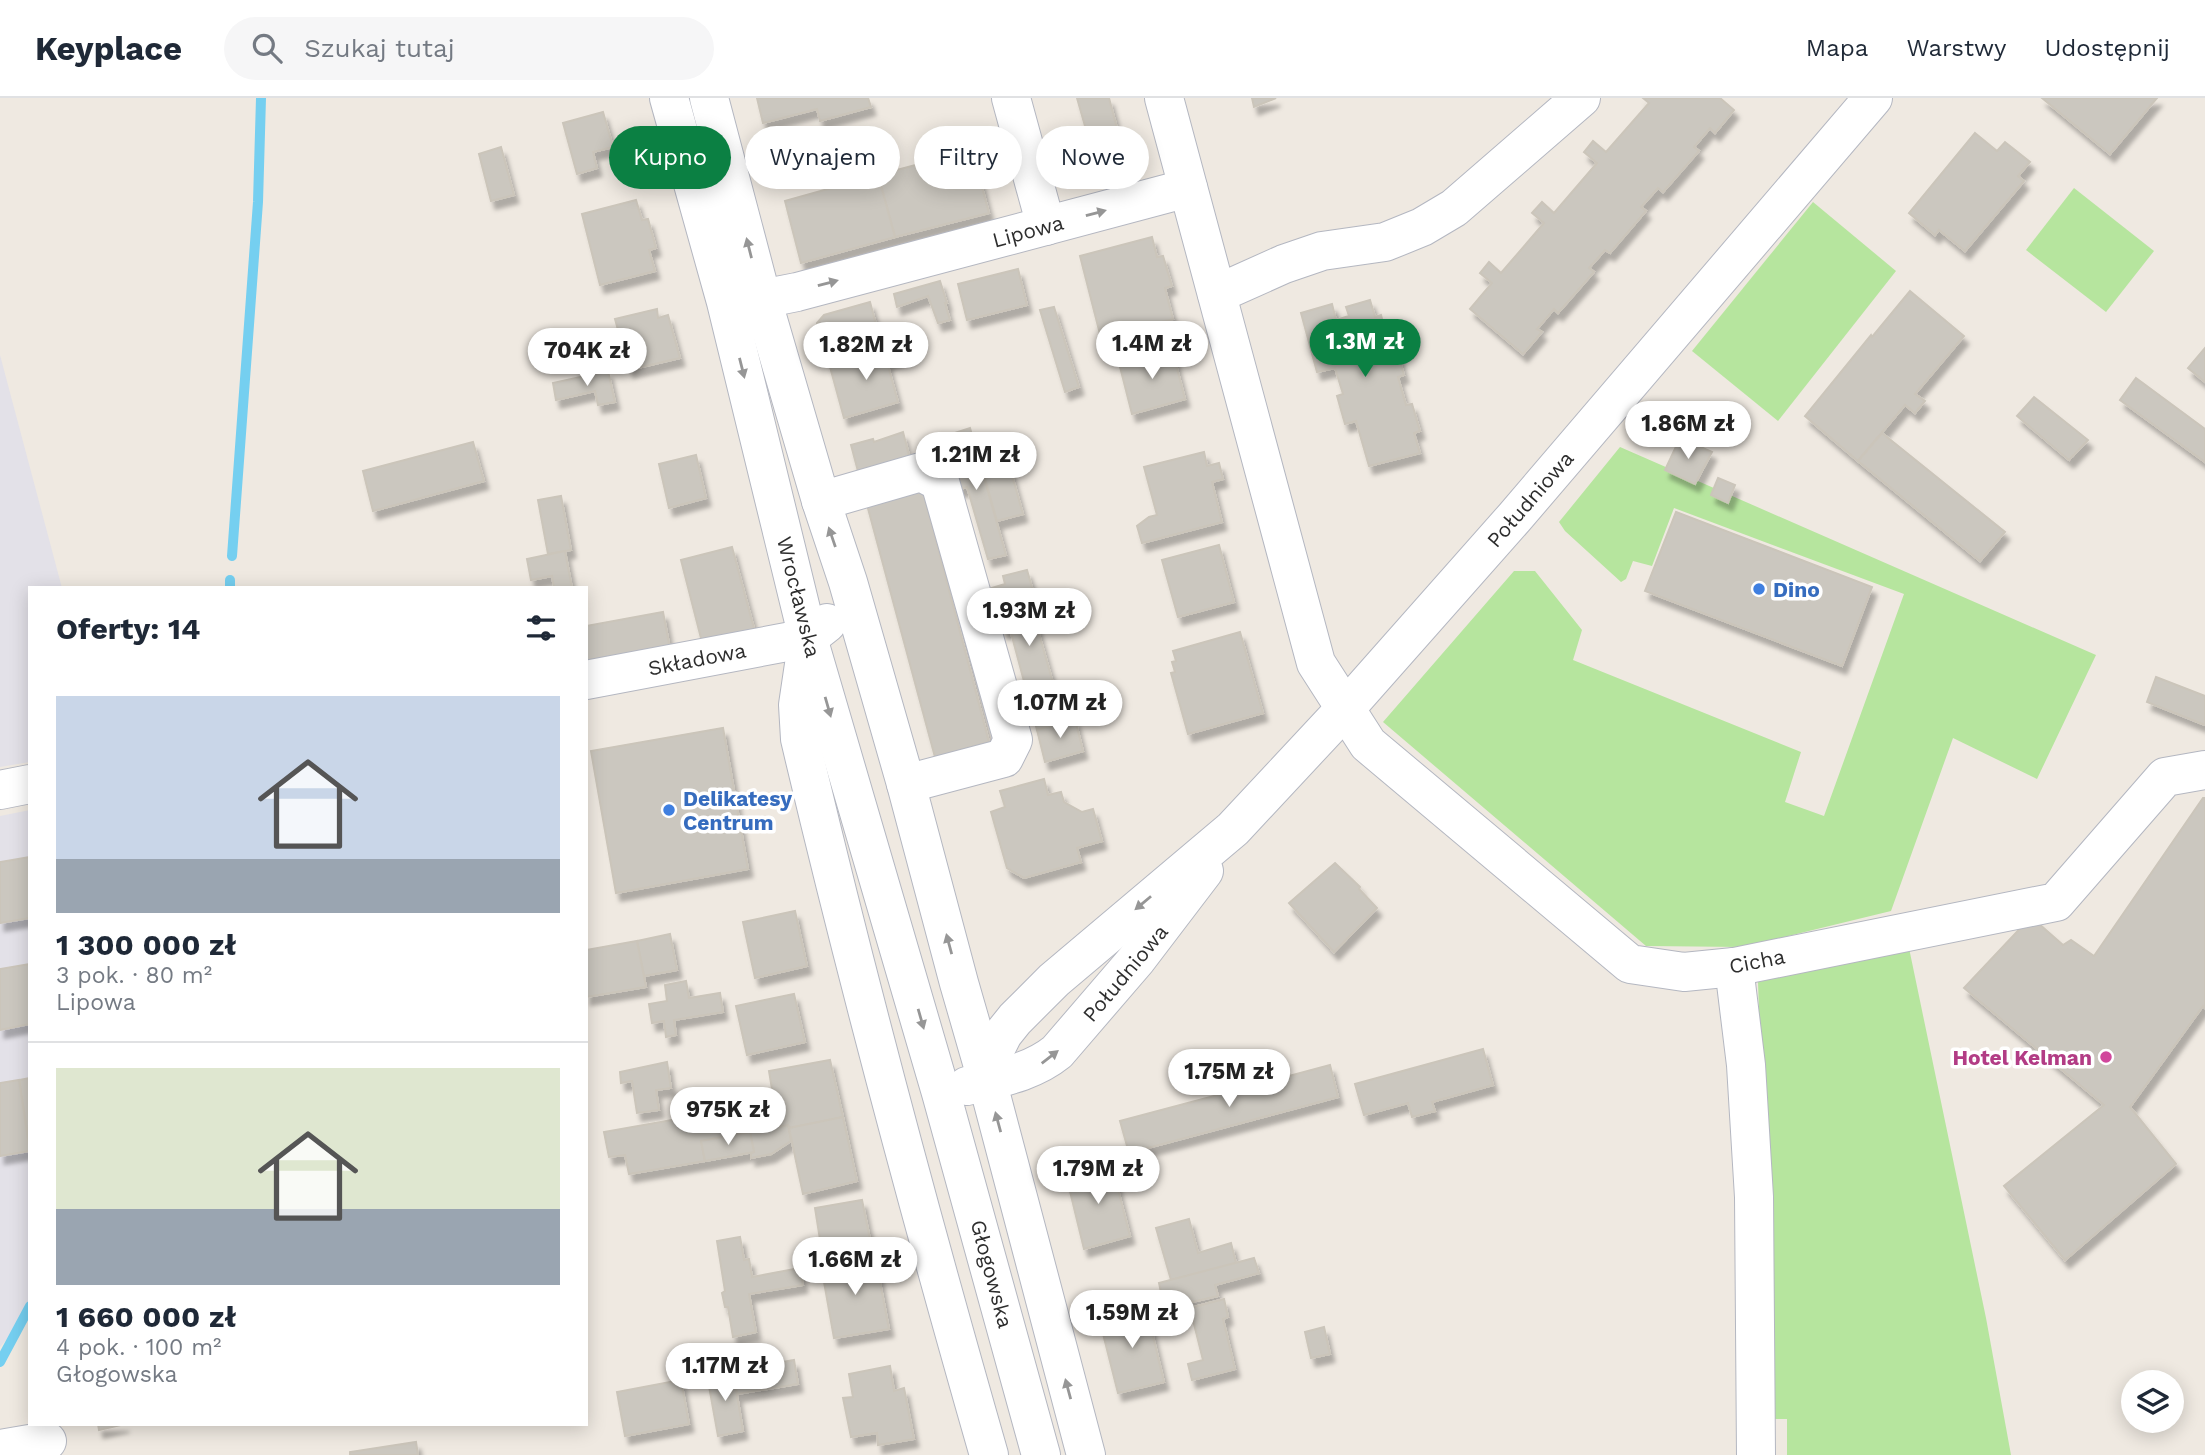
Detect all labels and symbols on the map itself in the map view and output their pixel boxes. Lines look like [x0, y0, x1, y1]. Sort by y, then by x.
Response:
one-way arrow [1085, 207, 1107, 218]
street label: Lipowa [990, 209, 1066, 252]
one-way arrow [743, 237, 754, 259]
one-way arrow [817, 277, 839, 288]
pin: 1.3M zł [1300, 320, 1430, 379]
pin: 1.82M zł [794, 322, 938, 382]
pin: 1.4M zł [1087, 322, 1217, 381]
pin: 704K zł [522, 328, 652, 388]
one-way arrow [737, 357, 748, 379]
pin: 1.86M zł [1616, 402, 1760, 461]
pin: 1.21M zł [904, 432, 1048, 492]
street label: Południowa [1481, 446, 1579, 552]
one-way arrow [826, 526, 837, 547]
street label: Wrocławska [772, 534, 826, 660]
place label: Dino [1773, 577, 1820, 602]
marker: Dino [1751, 581, 1767, 597]
pin: 1.93M zł [957, 588, 1101, 648]
street label: Składowa [646, 637, 748, 681]
pin: 1.07M zł [988, 680, 1132, 740]
one-way arrow [824, 697, 834, 718]
place label: Delikatesy Centrum [683, 786, 792, 835]
marker: Delikatesy Centrum [661, 802, 677, 818]
one-way arrow [1134, 896, 1152, 911]
street label: Południowa [1077, 919, 1173, 1027]
one-way arrow [943, 933, 953, 954]
street label: Cicha [1727, 943, 1787, 979]
one-way arrow [916, 1009, 926, 1030]
place label: Hotel Kelman [1952, 1045, 2092, 1070]
one-way arrow [1041, 1049, 1059, 1064]
pin: 1.75M zł [1157, 1049, 1301, 1109]
marker: Hotel Kelman [2098, 1049, 2114, 1065]
pin: 975K zł [663, 1088, 793, 1147]
one-way arrow [992, 1110, 1003, 1132]
pin: 1.79M zł [1026, 1146, 1170, 1206]
street label: Głogowska [966, 1217, 1018, 1331]
pin: 1.66M zł [783, 1238, 927, 1297]
pin: 1.59M zł [1060, 1290, 1204, 1350]
pin: 1.17M zł [653, 1344, 797, 1403]
one-way arrow [1063, 1378, 1073, 1399]

